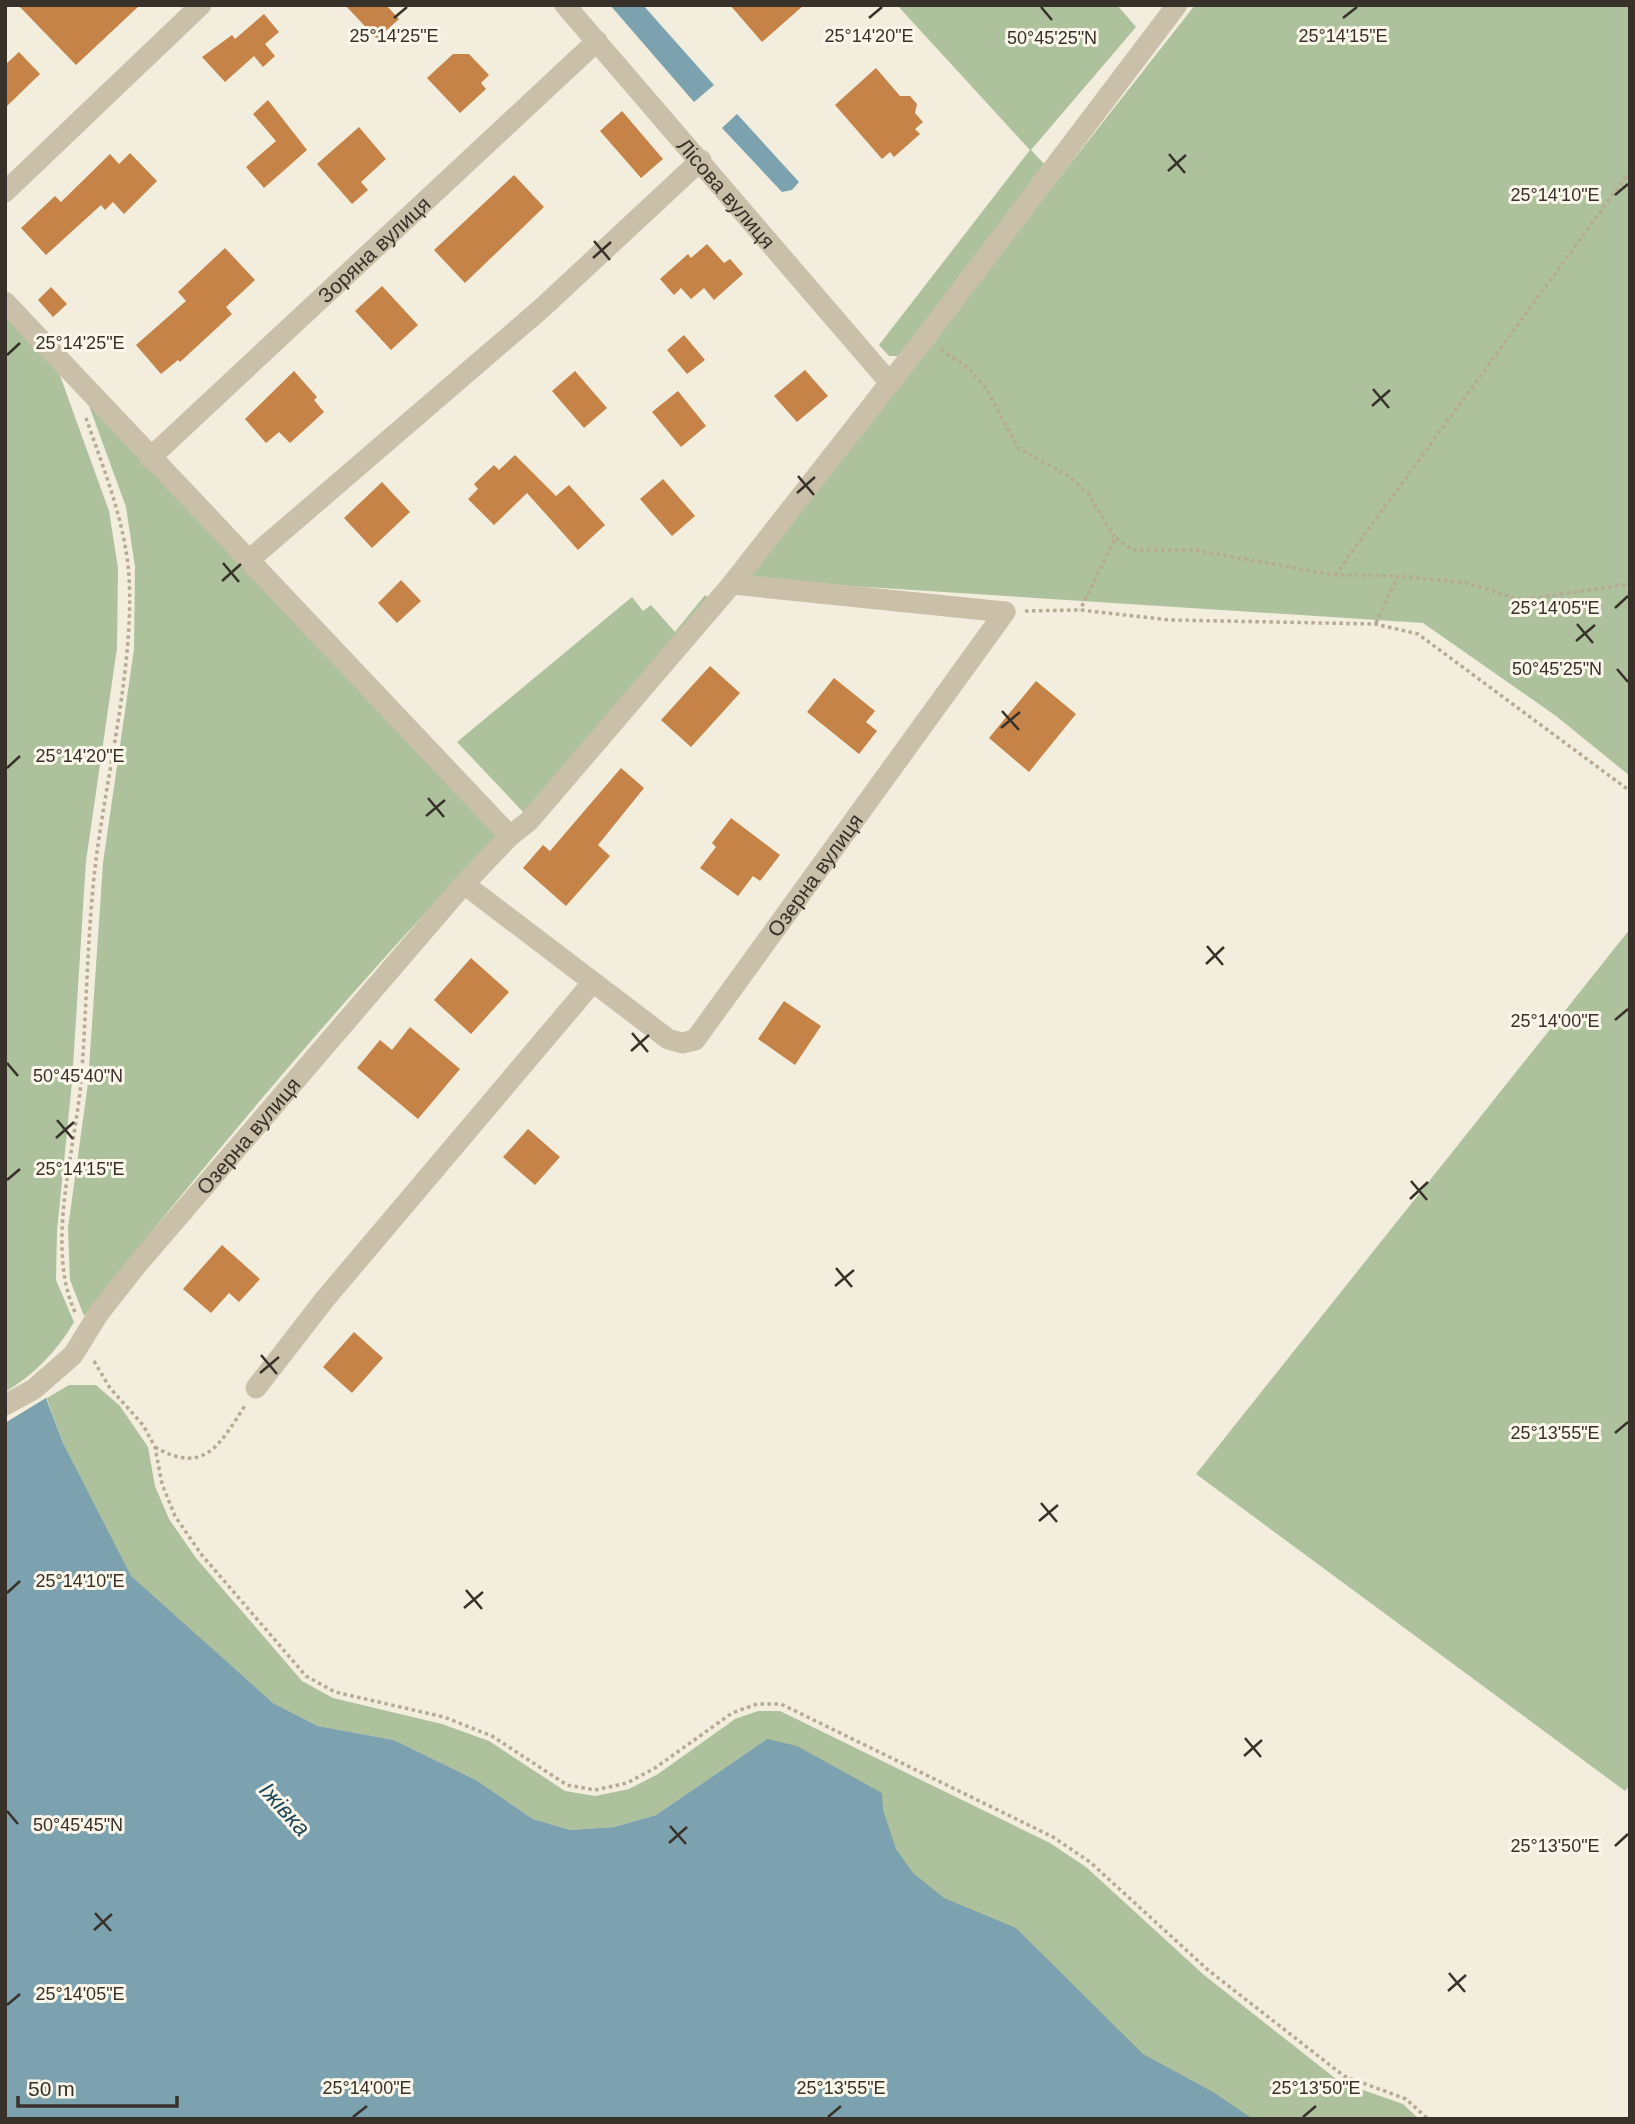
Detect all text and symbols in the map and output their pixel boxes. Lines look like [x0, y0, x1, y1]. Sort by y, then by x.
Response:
text: 25°14'25"E [349, 26, 439, 46]
text: 25°14'20"E [824, 26, 914, 46]
text: 25°14'15"E [1298, 26, 1388, 46]
text: 50°45'25"N [1007, 28, 1097, 48]
street label: Лісова вулиця [673, 133, 780, 253]
text: 25°14'10"E [1510, 185, 1600, 205]
street label: Зоряна вулиця [313, 192, 434, 307]
text: 25°14'25"E [35, 333, 125, 353]
text: 25°14'05"E [1510, 598, 1600, 618]
text: 50°45'25"N [1512, 659, 1602, 679]
text: 25°14'20"E [35, 746, 125, 766]
street label: Озерна вулиця [762, 809, 867, 941]
text: 25°14'00"E [1510, 1011, 1600, 1031]
text: 50°45'40"N [33, 1066, 123, 1086]
street label: Озерна вулиця [192, 1073, 304, 1199]
text: 25°14'15"E [35, 1159, 125, 1179]
text: 25°13'55"E [1510, 1423, 1600, 1443]
text: 25°14'10"E [35, 1571, 125, 1591]
water label: Іжівка [254, 1777, 316, 1841]
text: 50°45'45"N [33, 1815, 123, 1835]
text: 25°13'50"E [1510, 1836, 1600, 1856]
text: 25°14'05"E [35, 1984, 125, 2004]
scale bar [18, 2064, 177, 2108]
text: 50 m [28, 2077, 75, 2100]
text: 25°14'00"E [322, 2078, 412, 2098]
text: 25°13'55"E [796, 2078, 886, 2098]
text: 25°13'50"E [1271, 2078, 1361, 2098]

